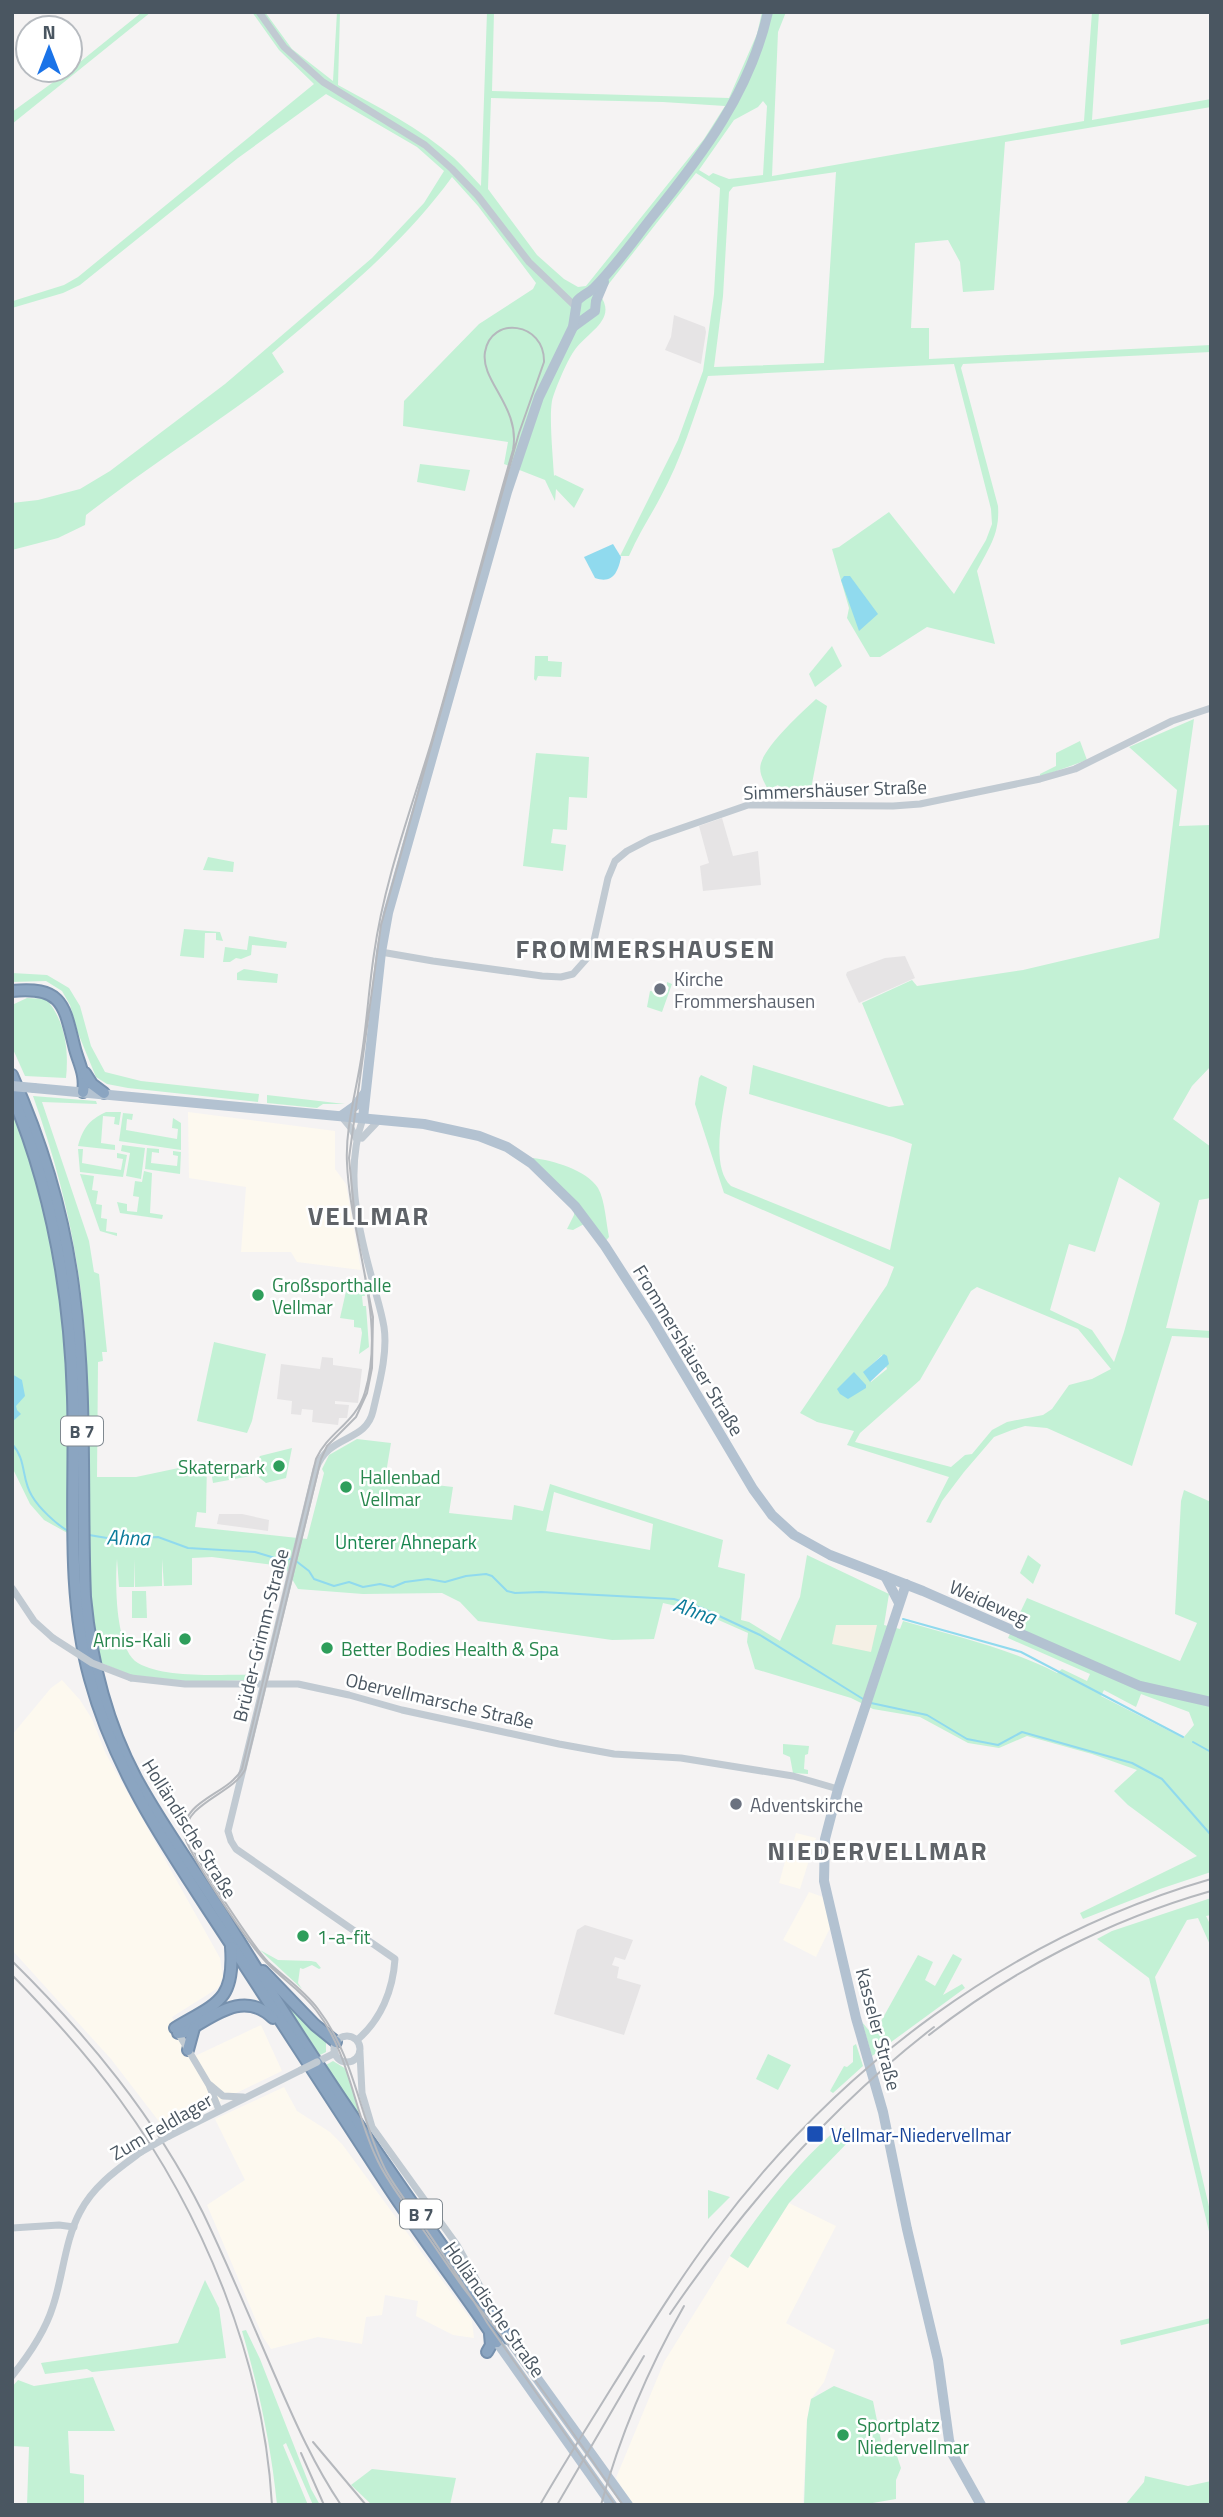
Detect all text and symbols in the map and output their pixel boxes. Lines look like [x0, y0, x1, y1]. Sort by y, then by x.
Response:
north arrow [14, 14, 84, 84]
text: N [42, 17, 56, 46]
street label: Simmershäuser Straße [743, 771, 927, 807]
district label: FROMMERSHAUSEN [516, 929, 776, 968]
place label: Kirche Frommershausen [674, 964, 815, 1015]
marker: Kirche Frommershausen [652, 981, 668, 997]
district label: VELLMAR [308, 1196, 430, 1235]
street label: Frommershäuser Straße [626, 1259, 752, 1441]
place label: Großsporthalle Vellmar [272, 1270, 391, 1321]
marker: Großsporthalle Vellmar [250, 1287, 266, 1303]
road number: B 7 [61, 1416, 103, 1446]
place label: Skaterpark [178, 1452, 265, 1481]
marker: Skaterpark [271, 1458, 287, 1474]
place label: Hallenbad Vellmar [360, 1462, 440, 1513]
marker: Hallenbad Vellmar [338, 1479, 354, 1495]
water label: Ahna [106, 1521, 151, 1553]
park label: Unterer Ahnepark [335, 1527, 477, 1556]
street label: Brüder-Grimm-Straße [224, 1545, 296, 1725]
street label: Weideweg [945, 1572, 1033, 1632]
water label: Ahna [669, 1588, 722, 1633]
place label: Arnis-Kali [93, 1625, 171, 1654]
marker: Arnis-Kali [177, 1631, 193, 1647]
place label: Better Bodies Health & Spa [341, 1634, 559, 1663]
marker: Better Bodies Health & Spa [319, 1640, 335, 1656]
street label: Obervellmarsche Straße [343, 1664, 537, 1736]
street label: Holländische Straße [135, 1752, 245, 1904]
place label: Adventskirche [750, 1790, 863, 1819]
marker: Adventskirche [728, 1796, 744, 1812]
district label: NIEDERVELLMAR [767, 1831, 989, 1870]
place label: 1-a-fit [317, 1922, 371, 1951]
marker: 1-a-fit [295, 1928, 311, 1944]
street label: Kasseler Straße [849, 1965, 909, 2093]
street label: Zum Feldlager [105, 2085, 218, 2167]
place label: Vellmar-Niedervellmar [831, 2120, 1012, 2149]
marker: Vellmar-Niedervellmar [805, 2124, 825, 2144]
road number: B 7 [400, 2200, 442, 2228]
street label: Holländische Straße [437, 2235, 553, 2383]
place label: Sportplatz Niedervellmar [857, 2410, 970, 2461]
marker: Sportplatz Niedervellmar [835, 2427, 851, 2443]

